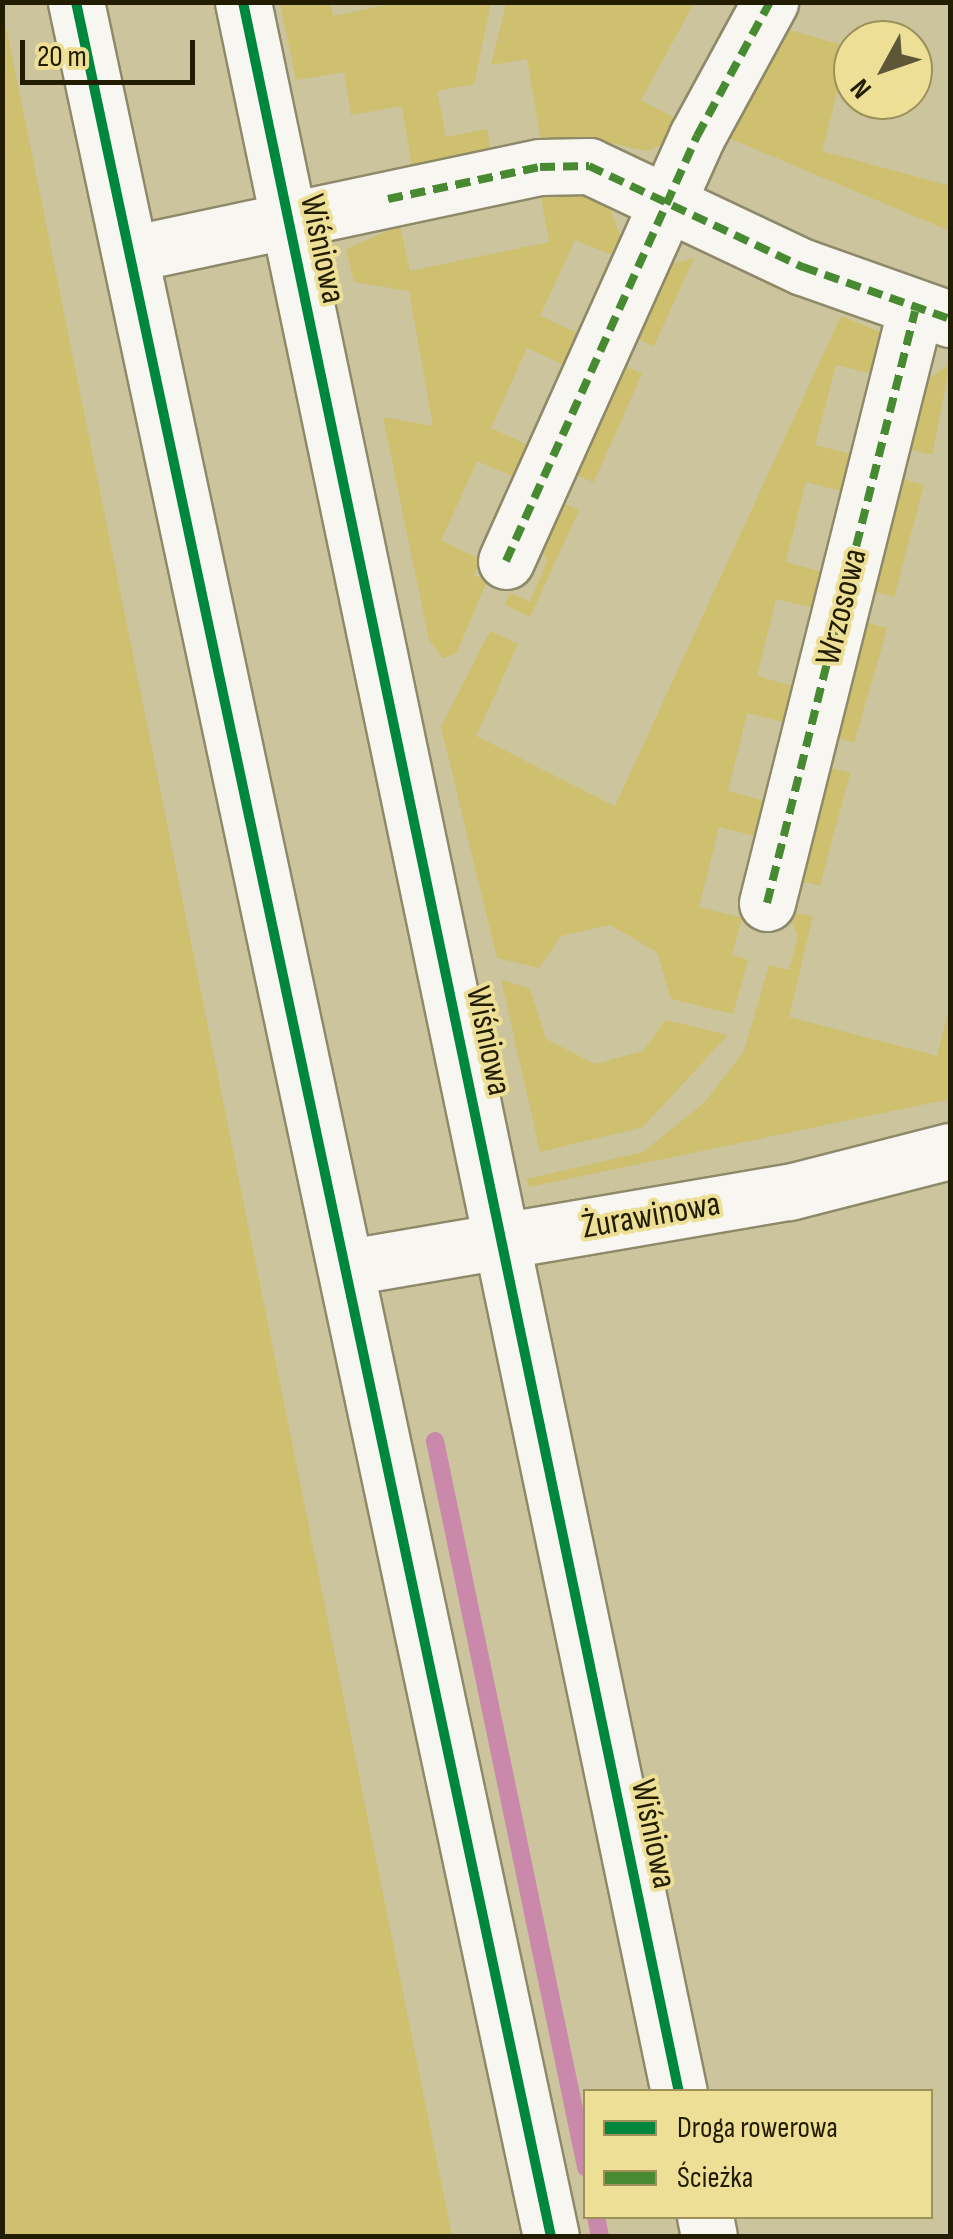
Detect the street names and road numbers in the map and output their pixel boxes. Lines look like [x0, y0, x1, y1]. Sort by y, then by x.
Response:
street label: Wiśniowa [290, 191, 354, 307]
street label: Wrzosowa [807, 544, 877, 670]
street label: Wiśniowa [456, 983, 520, 1099]
street label: Żurawinowa [579, 1183, 723, 1249]
street label: Wiśniowa [621, 1776, 685, 1892]

